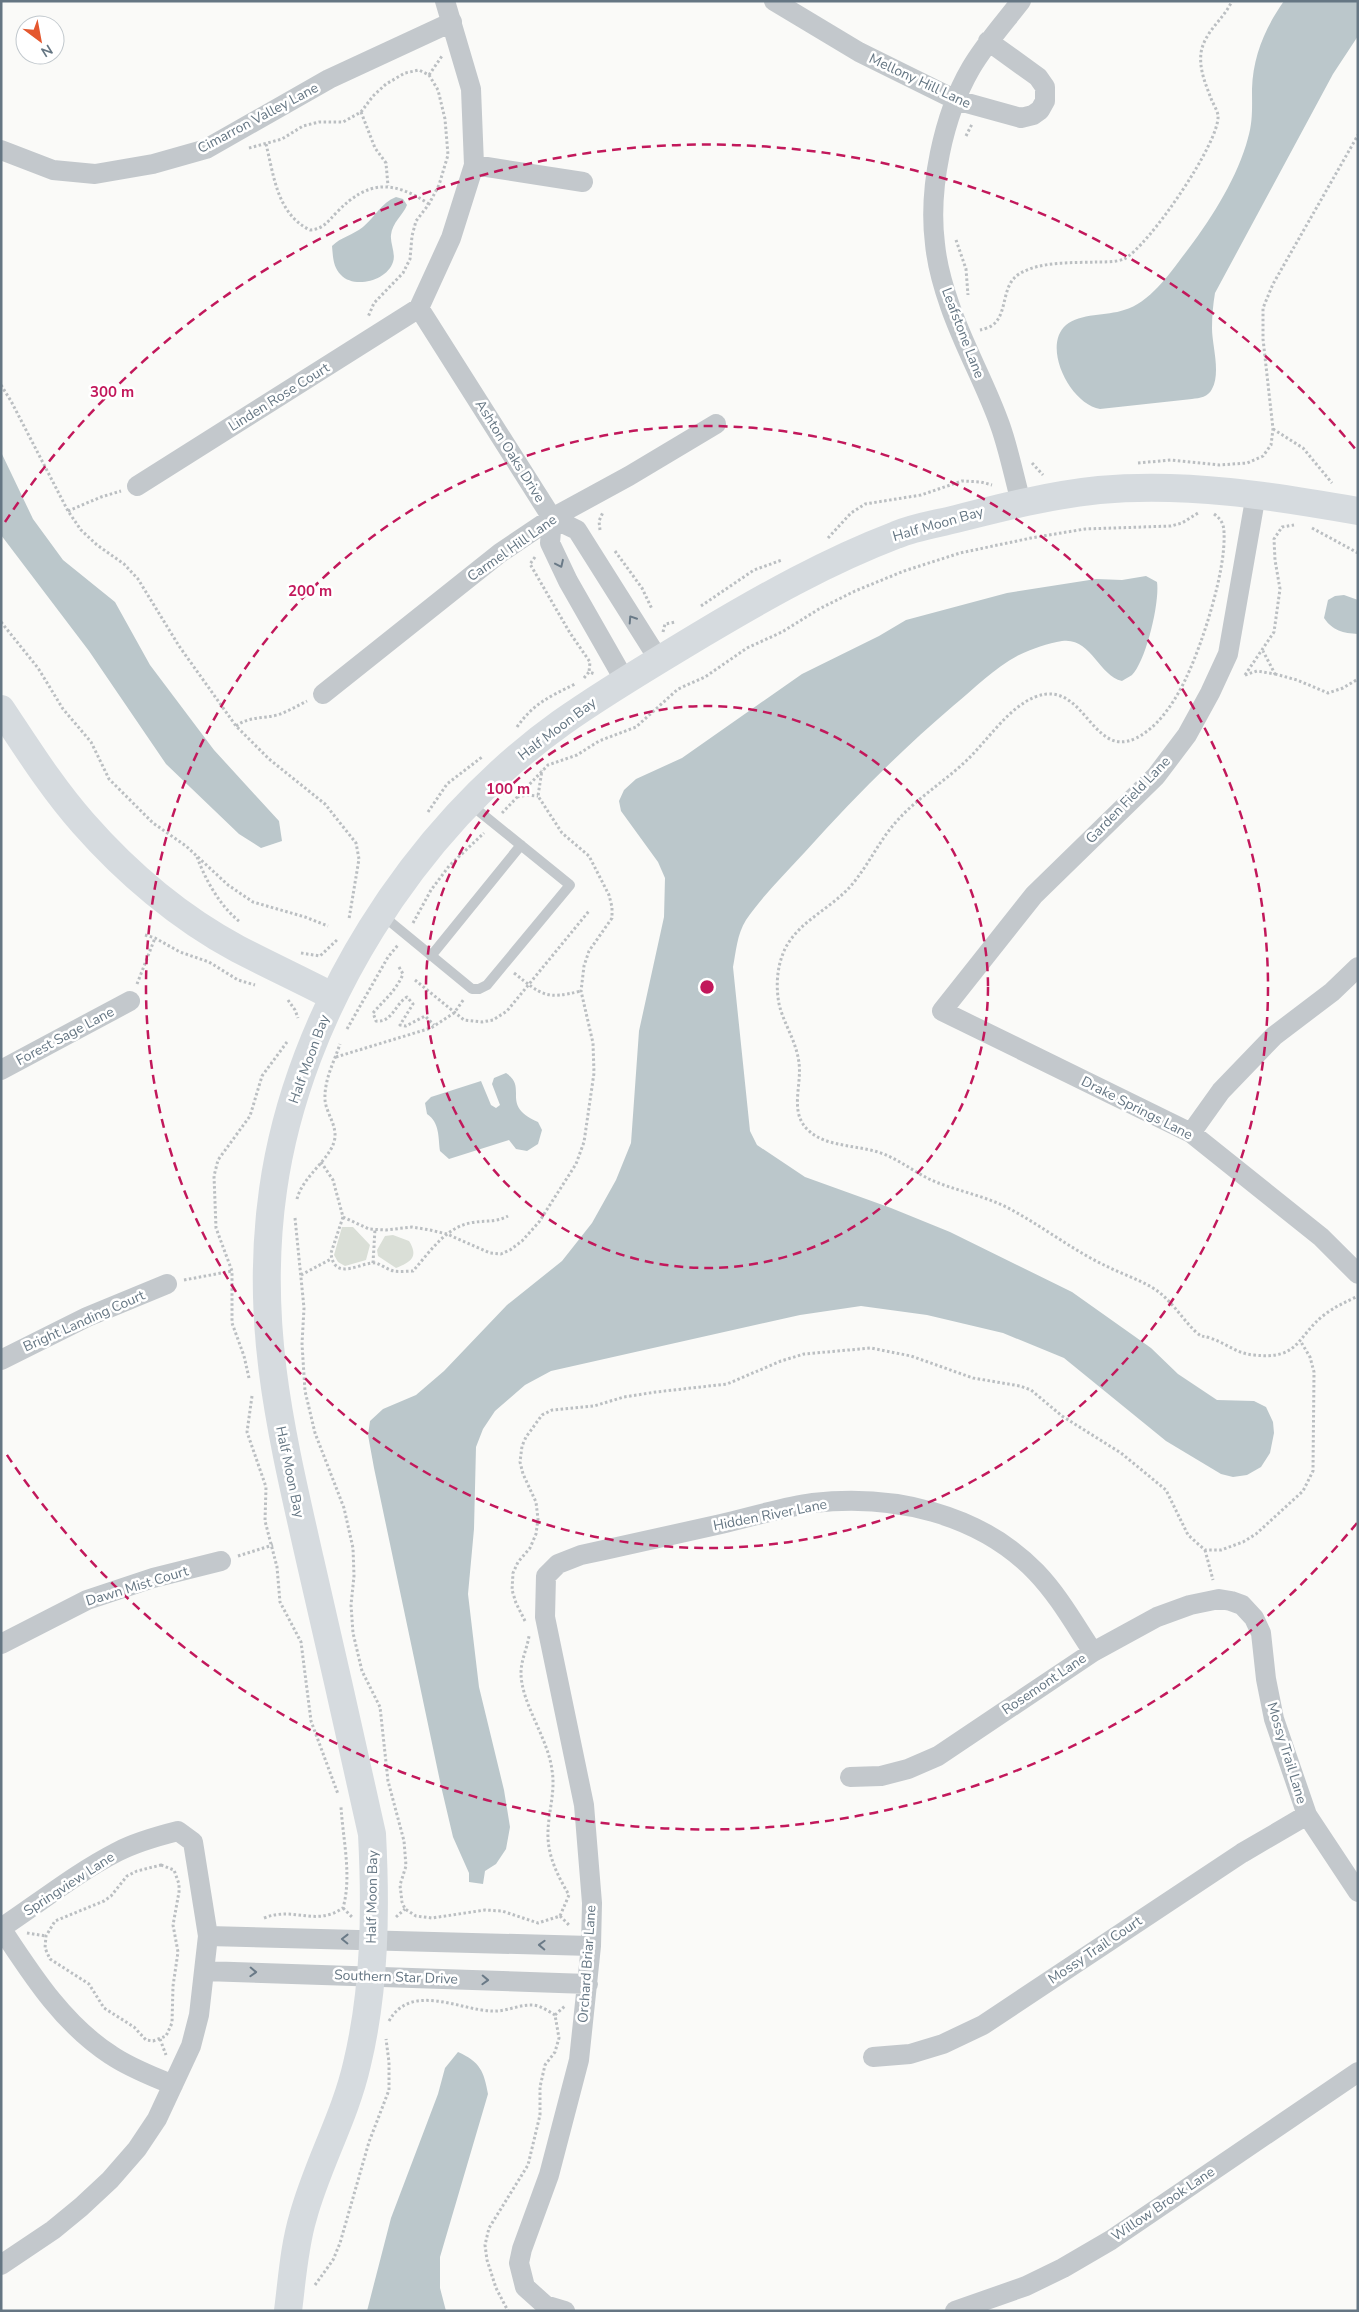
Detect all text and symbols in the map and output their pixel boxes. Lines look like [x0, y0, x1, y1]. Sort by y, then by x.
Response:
north arrow [15, 15, 65, 65]
text: N [37, 40, 56, 61]
street label: Mellony Hill Lane [866, 49, 974, 113]
street label: Cimarron Valley Lane [194, 78, 322, 158]
street label: Leafstone Lane [937, 285, 989, 381]
street label: Linden Rose Court [225, 358, 333, 436]
text: 300 m [90, 382, 134, 402]
street label: Ashton Oaks Drive [471, 396, 549, 506]
street label: Half Moon Bay [890, 502, 986, 546]
street label: Carmel Hill Lane [464, 510, 560, 586]
one-way arrow [554, 559, 564, 568]
text: 200 m [288, 581, 332, 601]
one-way arrow [629, 616, 638, 625]
street label: Half Moon Bay [514, 693, 601, 765]
street label: Garden Field Lane [1081, 752, 1175, 848]
text: 100 m [486, 779, 530, 799]
centre of rings [698, 978, 716, 996]
street label: Forest Sage Lane [13, 1002, 117, 1070]
street label: Half Moon Bay [284, 1011, 334, 1106]
street label: Drake Springs Lane [1078, 1072, 1196, 1144]
street label: Bright Landing Court [20, 1286, 148, 1356]
street label: Half Moon Bay [271, 1424, 309, 1520]
street label: Hidden River Lane [712, 1495, 828, 1535]
street label: Dawn Mist Court [83, 1561, 191, 1611]
street label: Rosemont Lane [998, 1649, 1090, 1719]
street label: Mossy Trail Lane [1263, 1700, 1311, 1806]
street label: Springview Lane [20, 1847, 118, 1921]
street label: Half Moon Bay [362, 1849, 382, 1944]
street label: Orchard Briar Lane [573, 1904, 601, 2024]
street label: Mossy Trail Court [1044, 1911, 1146, 1988]
one-way arrow [340, 1934, 348, 1944]
one-way arrow [538, 1939, 546, 1950]
street label: Southern Star Drive [334, 1965, 458, 1989]
one-way arrow [249, 1967, 257, 1977]
one-way arrow [481, 1974, 489, 1985]
street label: Willow Brook Lane [1108, 2162, 1218, 2246]

